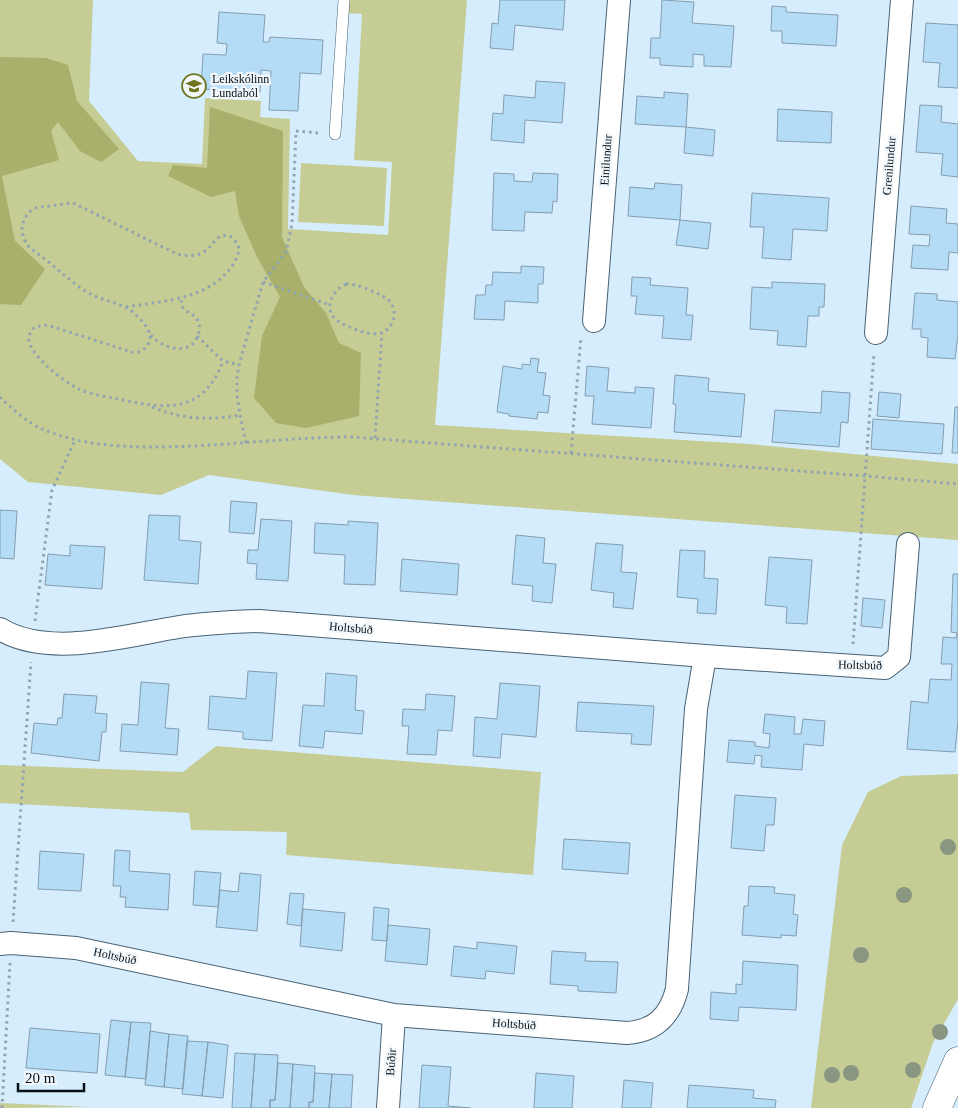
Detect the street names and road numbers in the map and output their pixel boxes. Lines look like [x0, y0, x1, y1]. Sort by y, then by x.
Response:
street label: Einilundur [597, 134, 615, 186]
street label: Grenilundur [879, 136, 899, 196]
street label: Holtsbúð [328, 619, 374, 637]
street label: Holtsbúð [838, 658, 882, 672]
street label: Holtsbúð [92, 945, 138, 967]
street label: Holtsbúð [492, 1015, 536, 1033]
street label: Búðir [383, 1048, 399, 1076]

